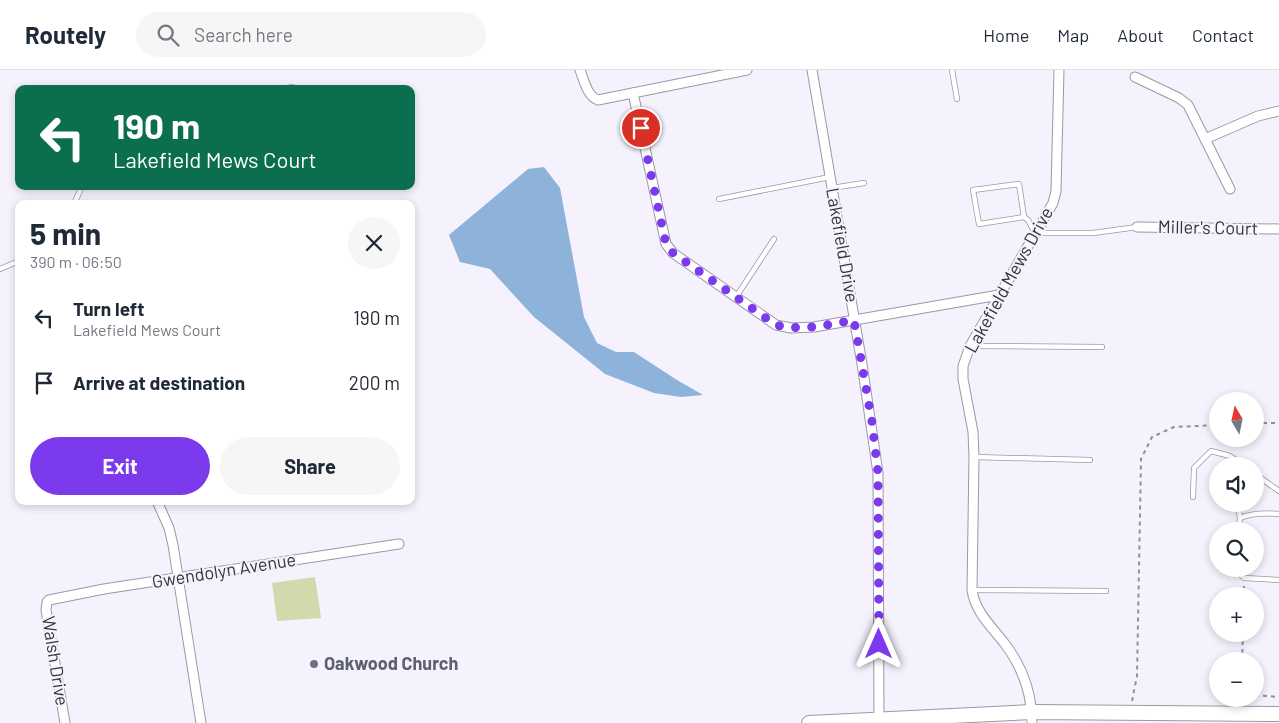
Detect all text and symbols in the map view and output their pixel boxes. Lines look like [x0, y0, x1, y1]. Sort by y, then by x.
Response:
search box [136, 12, 486, 57]
text: Routely [25, 20, 106, 49]
icon: search [154, 21, 182, 49]
text: Search here [194, 23, 293, 46]
text: Home [983, 24, 1029, 46]
text: Map [1057, 24, 1089, 46]
text: About [1117, 24, 1164, 46]
text: Contact [1192, 24, 1254, 46]
text: 190 m [113, 104, 200, 146]
icon: left [30, 105, 95, 170]
pin [620, 107, 662, 149]
icon: arrive [627, 114, 655, 142]
text: Lakefield Mews Court [113, 146, 317, 172]
street label: Lakefield Drive [822, 186, 864, 304]
street label: Lakefield Mews Drive [959, 203, 1057, 356]
text: 5 min [30, 215, 101, 251]
street label: Miller's Court [1158, 215, 1258, 239]
button: close [348, 217, 400, 269]
text: 390 m · 06:50 [30, 252, 122, 271]
text: Turn left [73, 297, 144, 320]
icon: left [30, 304, 58, 332]
text: 190 m [353, 306, 400, 329]
text: Lakefield Mews Court [73, 320, 221, 339]
icon: arrive [30, 369, 58, 397]
text: Arrive at destination [73, 371, 245, 394]
text: 200 m [349, 371, 400, 394]
north arrow [1209, 392, 1264, 448]
map controls [1209, 392, 1264, 707]
button: Exit [30, 437, 210, 495]
button: Share [220, 437, 400, 495]
button: sound [1209, 457, 1264, 512]
button: search [1209, 522, 1264, 577]
street label: Gwendolyn Avenue [150, 548, 297, 592]
button: + [1209, 587, 1264, 642]
street label: Walsh Drive [38, 615, 74, 707]
position arrow [852, 617, 904, 669]
place label: Oakwood Church [324, 652, 458, 674]
button: − [1209, 652, 1264, 707]
marker: Oakwood Church [308, 658, 320, 670]

